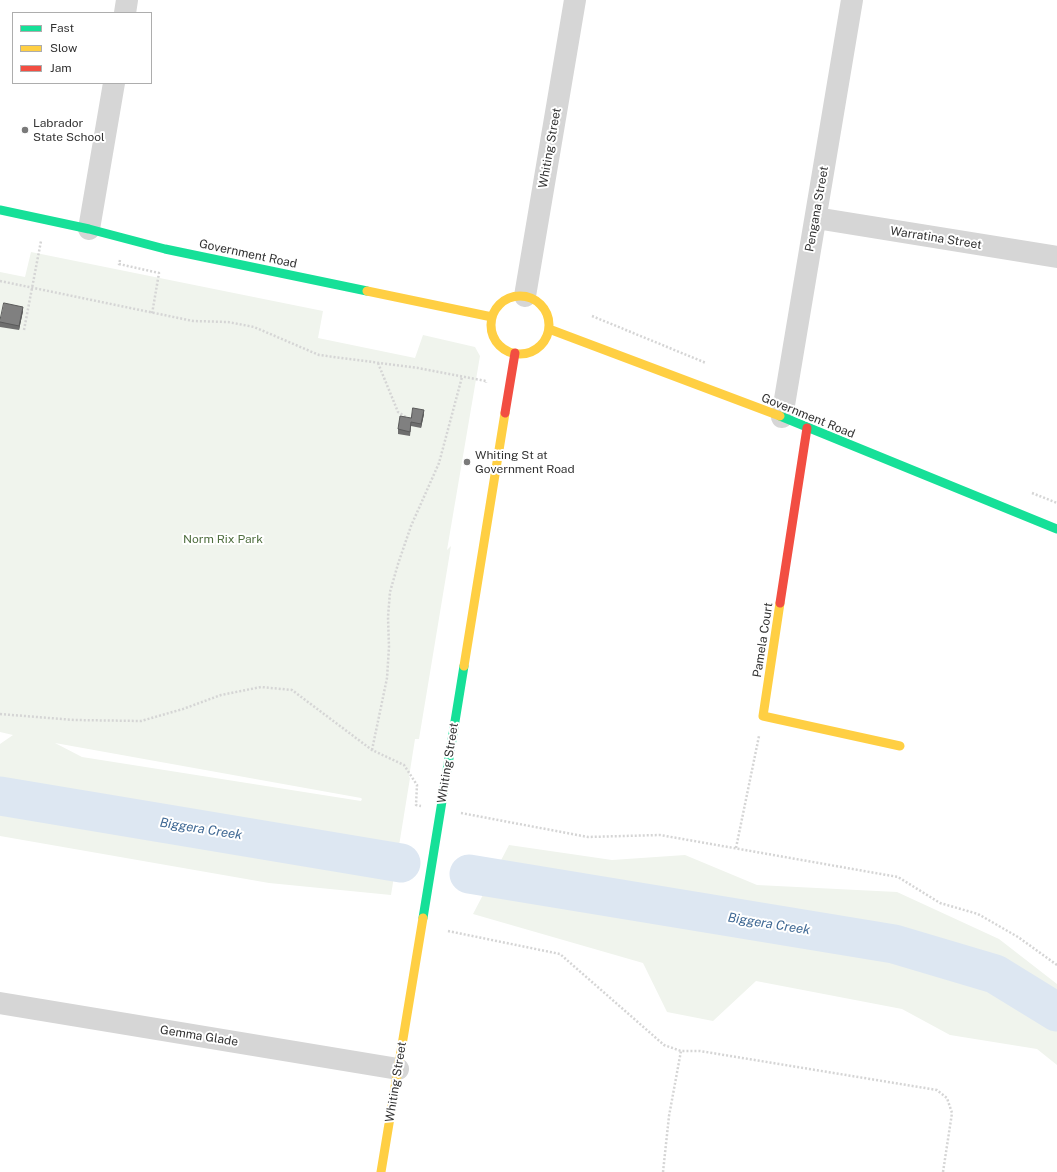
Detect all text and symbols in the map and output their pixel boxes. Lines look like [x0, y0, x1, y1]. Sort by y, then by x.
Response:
legend [12, 12, 152, 84]
text: Fast [50, 21, 74, 35]
text: Slow [50, 41, 77, 55]
text: Jam [50, 61, 72, 75]
street label: Whiting Street [536, 107, 564, 189]
place label: Labrador State School [33, 116, 105, 144]
marker: Labrador State School [20, 125, 30, 135]
street label: Pengana Street [802, 165, 832, 253]
street label: Warratina Street [889, 224, 983, 252]
street label: Government Road [198, 237, 298, 271]
street label: Government Road [759, 391, 857, 441]
place label: Whiting St at Government Road [475, 448, 575, 476]
marker: Whiting St at Government Road [462, 457, 472, 467]
park label: Norm Rix Park [183, 532, 263, 546]
street label: Pamela Court [750, 601, 776, 679]
street label: Whiting Street [435, 722, 461, 804]
water label: Biggera Creek [159, 815, 243, 843]
water label: Biggera Creek [727, 910, 811, 938]
street label: Gemma Glade [159, 1023, 239, 1049]
street label: Whiting Street [383, 1041, 409, 1123]

